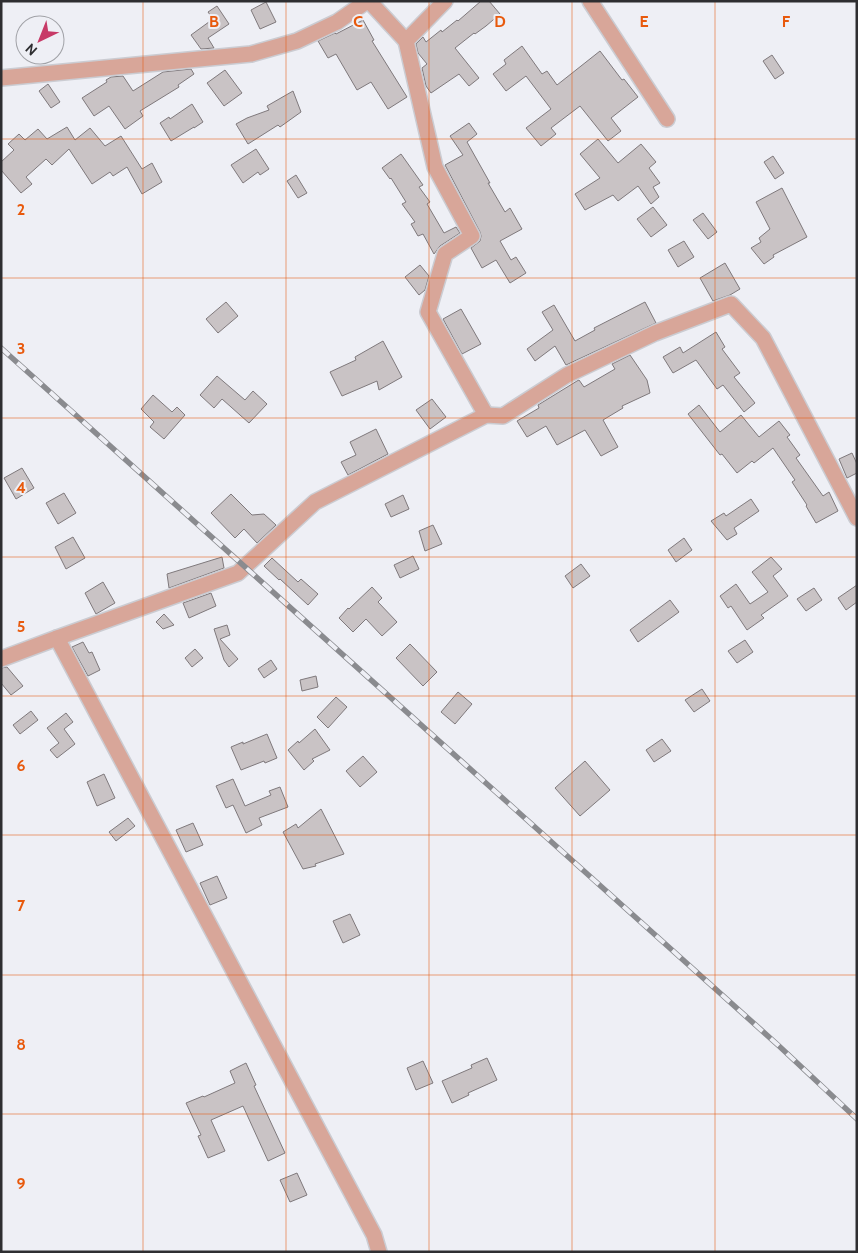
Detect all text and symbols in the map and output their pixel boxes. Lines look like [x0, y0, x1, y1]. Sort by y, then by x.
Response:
text: B [209, 12, 219, 31]
text: C [353, 12, 363, 31]
text: D [494, 12, 506, 31]
text: E [639, 12, 649, 31]
text: F [782, 12, 791, 31]
north arrow [15, 15, 65, 65]
text: N [21, 40, 41, 59]
text: 2 [17, 200, 25, 219]
text: 3 [17, 339, 25, 358]
text: 4 [16, 478, 26, 497]
text: 5 [17, 617, 25, 636]
text: 6 [17, 756, 26, 775]
text: 7 [17, 896, 26, 915]
text: 8 [16, 1035, 26, 1054]
text: 9 [17, 1174, 26, 1193]

